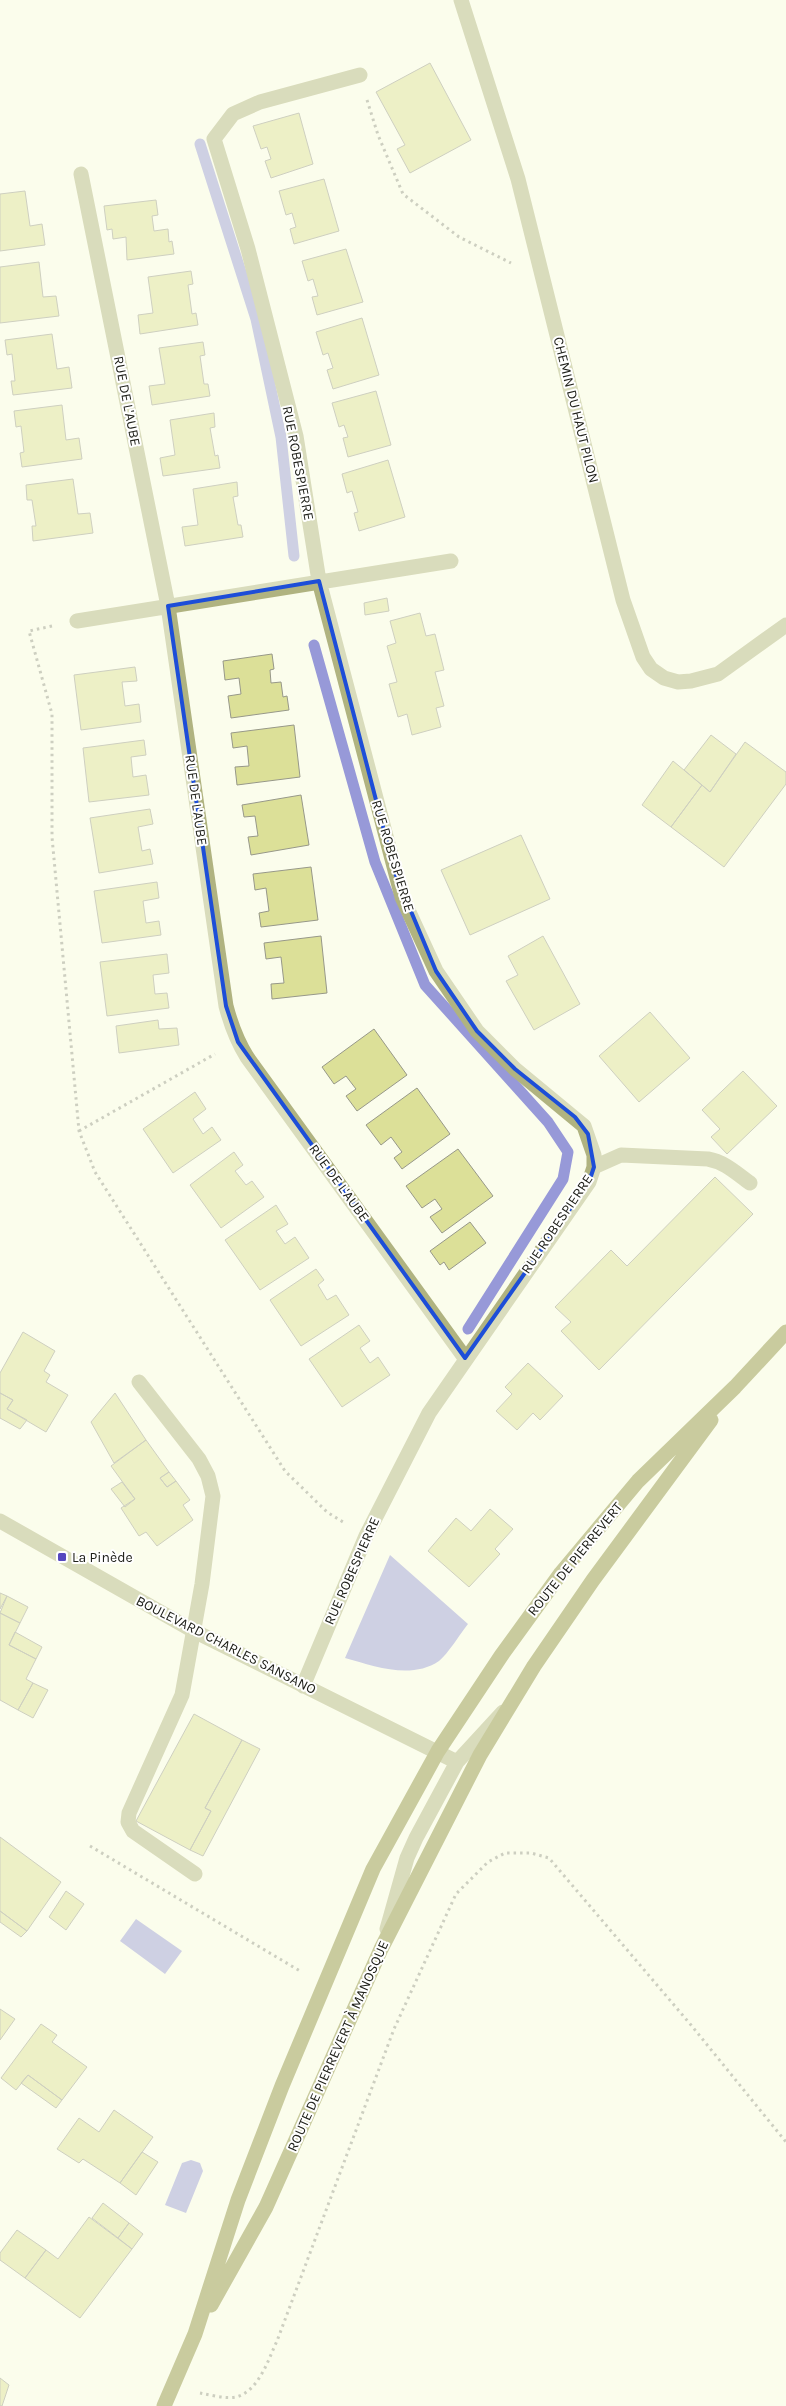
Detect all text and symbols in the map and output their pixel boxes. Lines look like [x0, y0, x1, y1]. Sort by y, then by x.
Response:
street label: CHEMIN DU HAUT PILON [550, 335, 602, 485]
street label: RUE DE L'AUBE [110, 354, 144, 448]
street label: RUE ROBESPIERRE [279, 404, 317, 522]
street label: RUE DE L'AUBE [181, 753, 211, 847]
street label: RUE ROBESPIERRE [368, 798, 418, 914]
street label: RUE DE L'AUBE [305, 1141, 373, 1225]
street label: RUE ROBESPIERRE [517, 1171, 597, 1277]
street label: ROUTE DE PIERREVERT [524, 1499, 626, 1619]
street label: RUE ROBESPIERRE [321, 1515, 383, 1627]
place label: La Pinède [72, 1549, 133, 1566]
marker: La Pinède [56, 1551, 68, 1563]
street label: BOULEVARD CHARLES SANSANO [133, 1592, 319, 1698]
street label: ROUTE DE PIERREVERT À MANOSQUE [283, 1937, 392, 2154]

